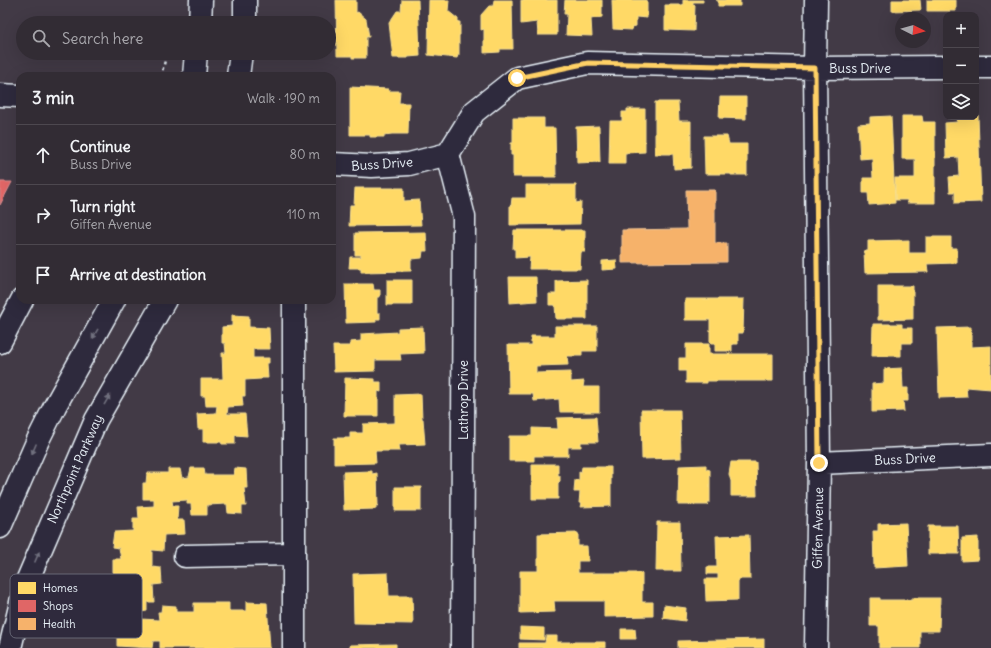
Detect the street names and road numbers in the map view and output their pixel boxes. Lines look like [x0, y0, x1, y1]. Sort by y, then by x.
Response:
street label: Buss Drive [829, 60, 891, 77]
street label: Buss Drive [351, 153, 413, 175]
street label: Lathrop Drive [455, 360, 472, 440]
street label: Northpoint Parkway [43, 412, 107, 526]
street label: Buss Drive [874, 449, 936, 469]
street label: Giffen Avenue [809, 487, 827, 569]

